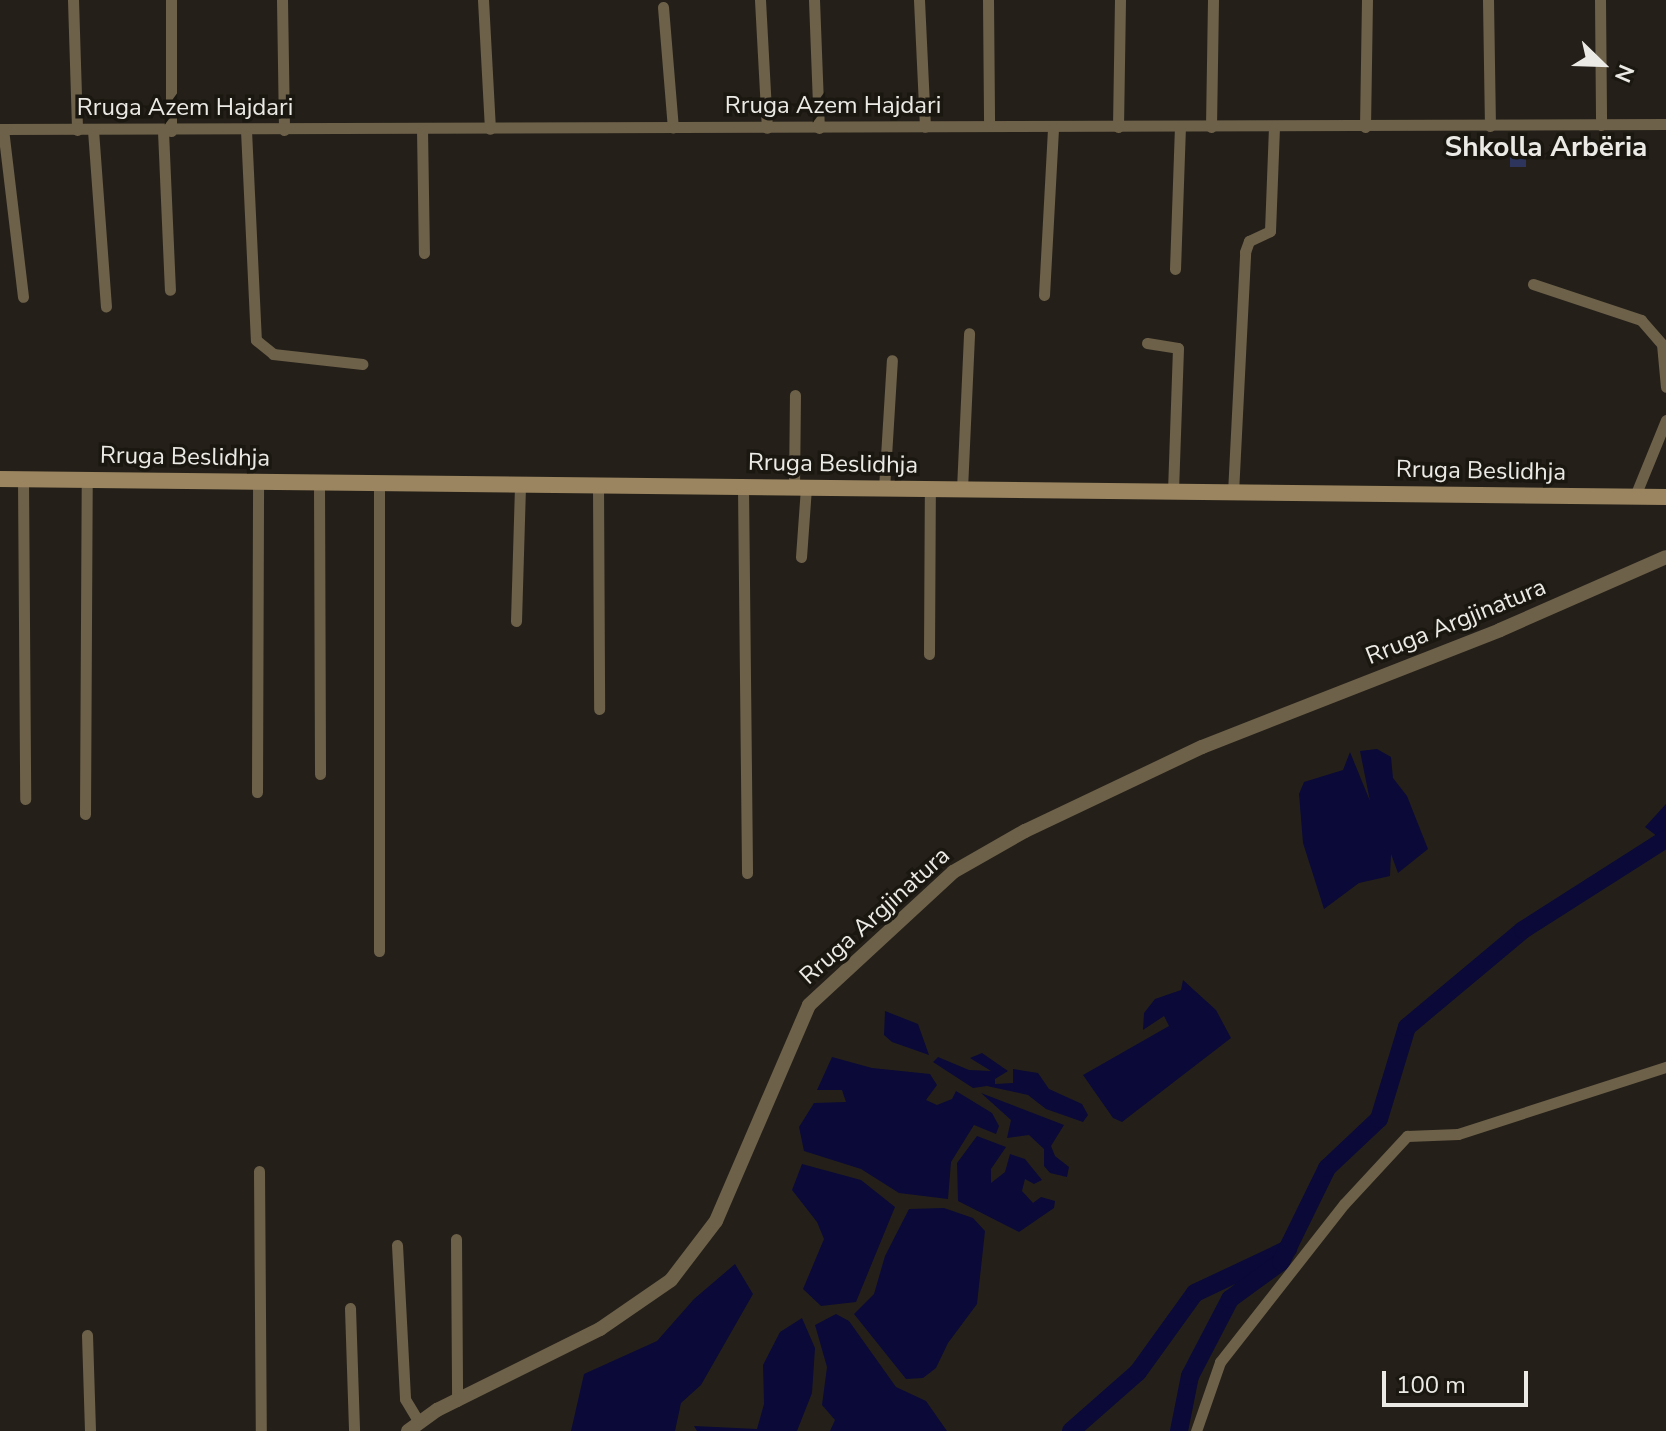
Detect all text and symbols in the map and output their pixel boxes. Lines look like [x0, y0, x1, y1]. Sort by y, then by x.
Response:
north arrow [1562, 24, 1642, 104]
text: N [1607, 60, 1641, 87]
street label: Rruga Azem Hajdari [725, 92, 941, 120]
street label: Rruga Azem Hajdari [77, 94, 293, 122]
district label: Shkolla Arbëria [1445, 130, 1647, 164]
street label: Rruga Beslidhja [100, 441, 270, 473]
street label: Rruga Beslidhja [748, 448, 918, 480]
street label: Rruga Beslidhja [1396, 455, 1566, 487]
street label: Rruga Argjinatura [1362, 573, 1550, 671]
street label: Rruga Argjinatura [794, 841, 956, 991]
scale bar [1386, 1355, 1532, 1405]
text: 100 m [1396, 1369, 1466, 1401]

